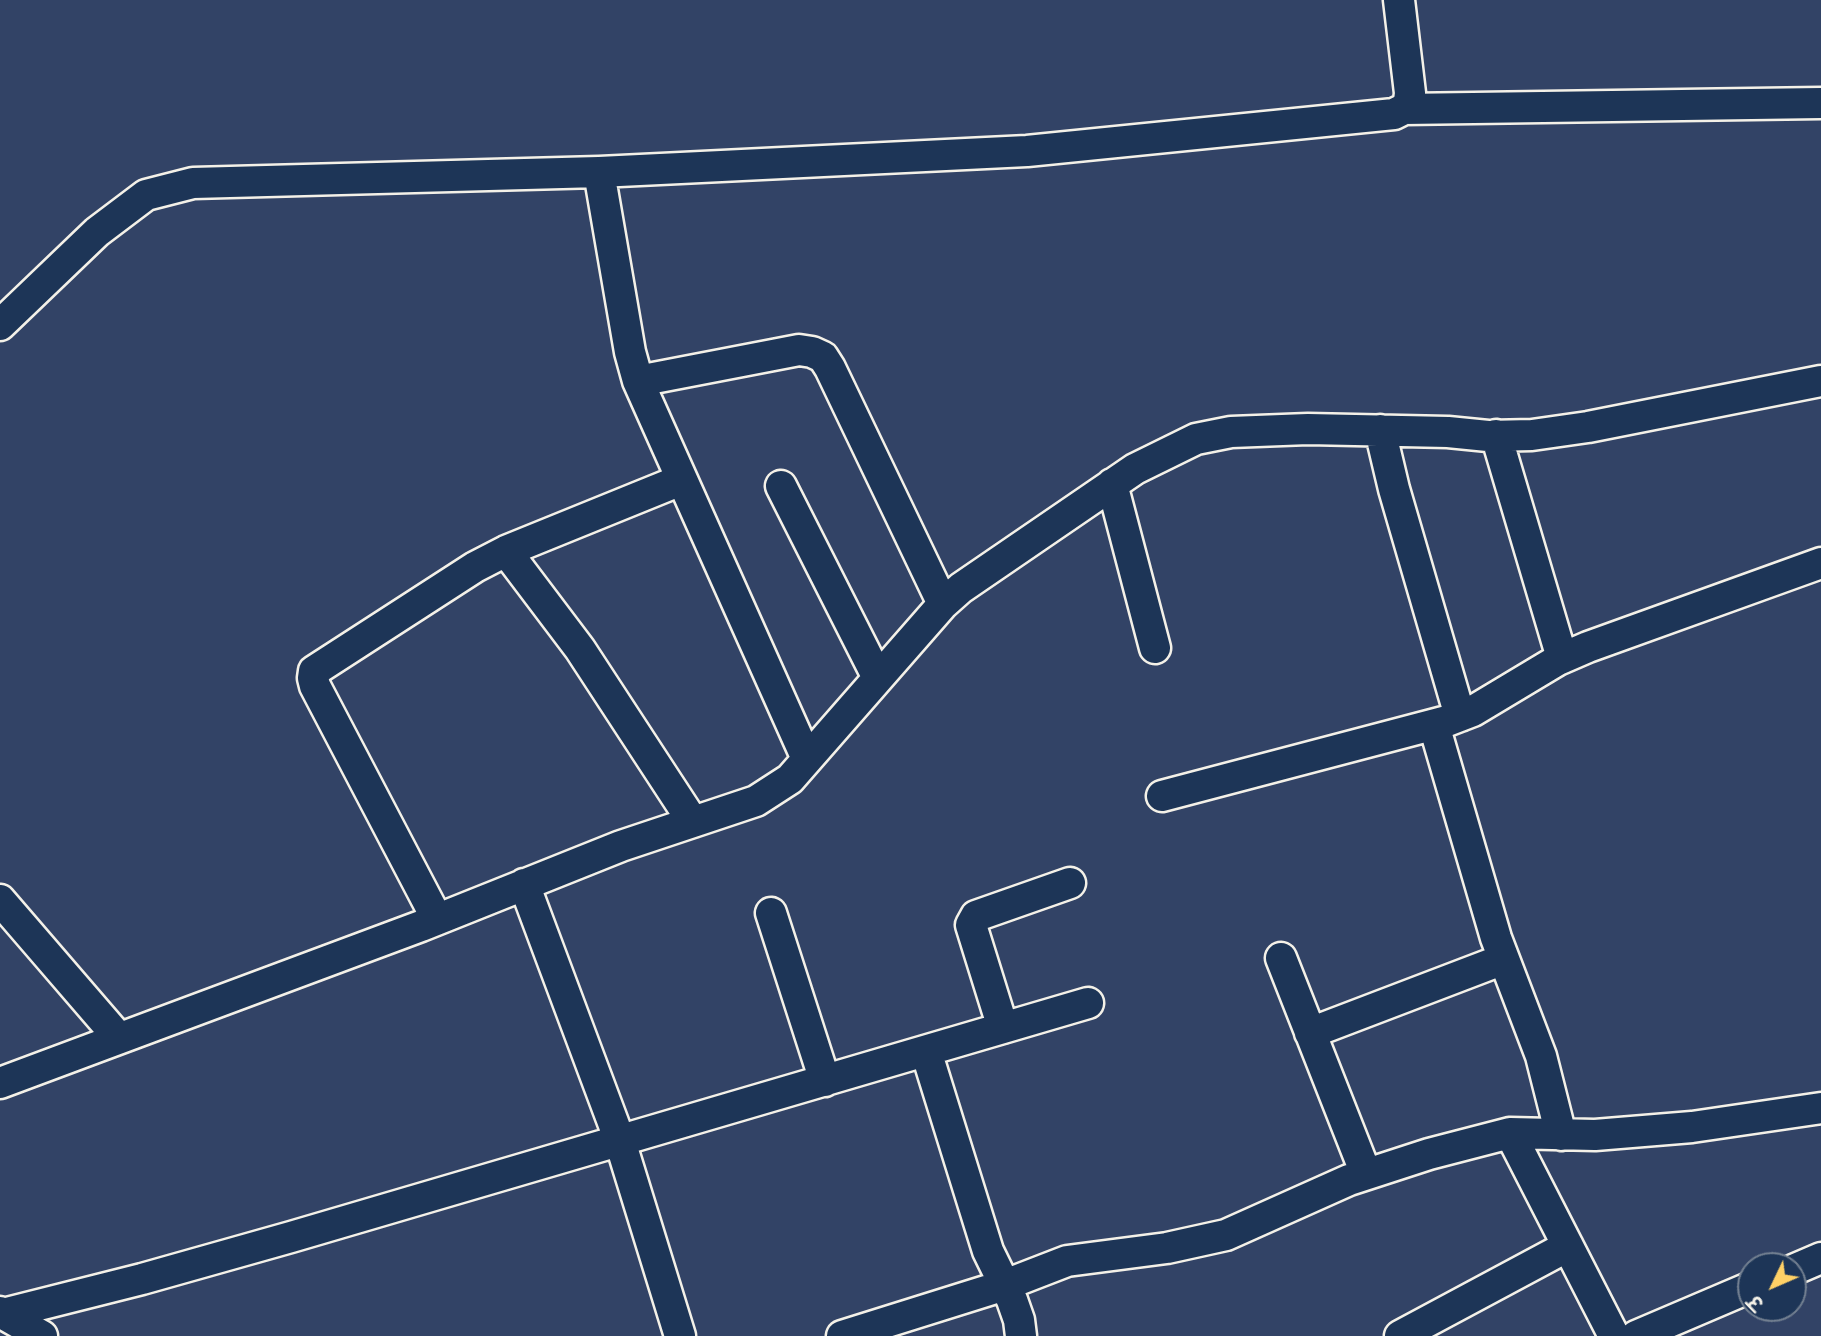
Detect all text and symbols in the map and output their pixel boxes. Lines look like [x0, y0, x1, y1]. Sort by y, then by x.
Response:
north arrow [1737, 1252, 1807, 1322]
text: उ [1745, 1288, 1771, 1313]

